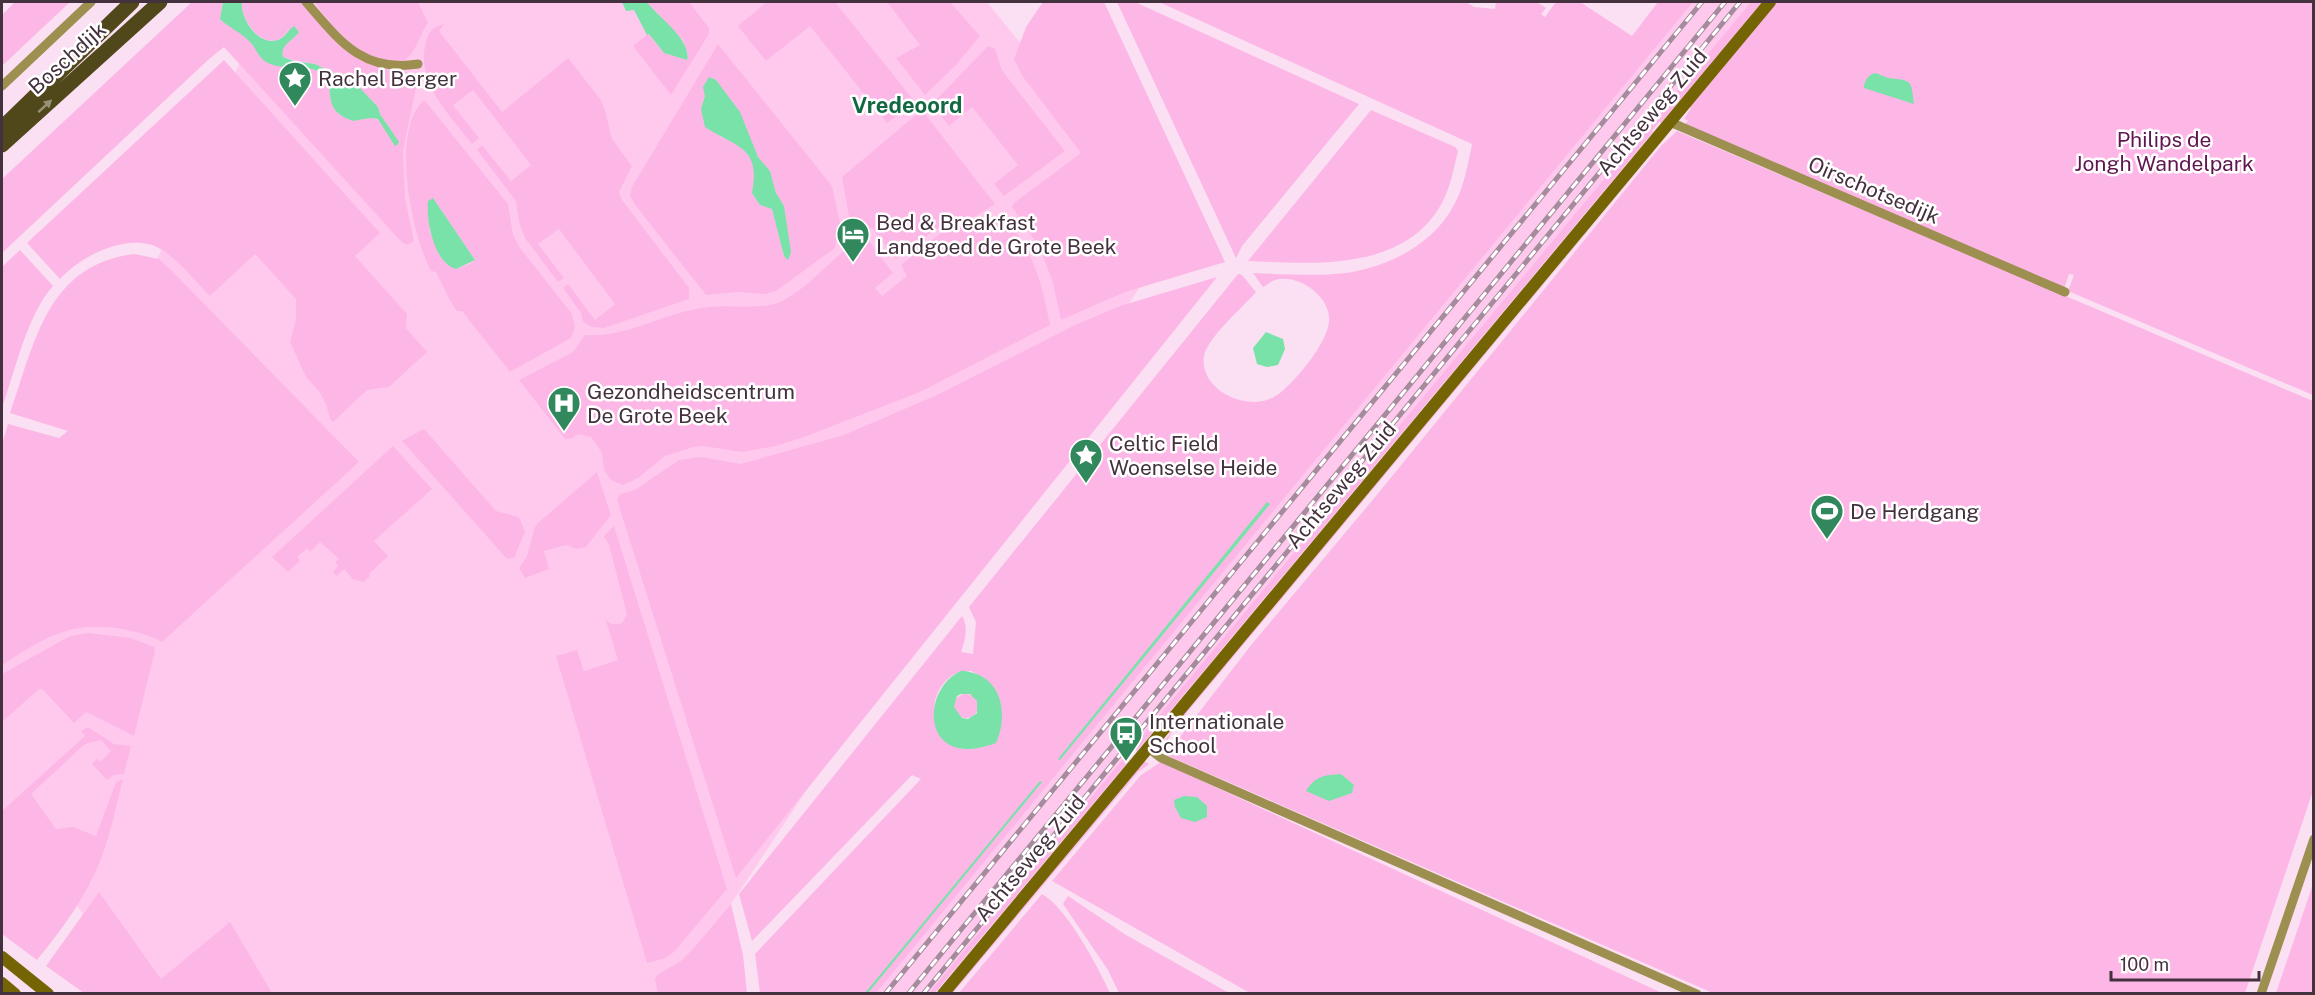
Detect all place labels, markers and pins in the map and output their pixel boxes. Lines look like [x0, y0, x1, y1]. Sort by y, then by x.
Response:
place icon: Rachel Berger [277, 60, 313, 107]
place label: Rachel Berger [318, 66, 457, 91]
place label: Bed & Breakfast Landgoed de Grote Beek [876, 210, 1117, 259]
hotel icon: Bed & Breakfast Landgoed de Grote Beek [835, 216, 871, 263]
place label: Gezondheidscentrum De Grote Beek [587, 379, 795, 428]
hospital icon: Gezondheidscentrum De Grote Beek [546, 385, 582, 432]
place label: Celtic Field Woenselse Heide [1109, 431, 1277, 480]
place icon: Celtic Field Woenselse Heide [1068, 437, 1104, 484]
sports icon: De Herdgang [1809, 493, 1845, 540]
place label: De Herdgang [1850, 499, 1979, 524]
place label: Internationale School [1149, 709, 1285, 758]
bus stop icon: Internationale School [1108, 715, 1144, 762]

